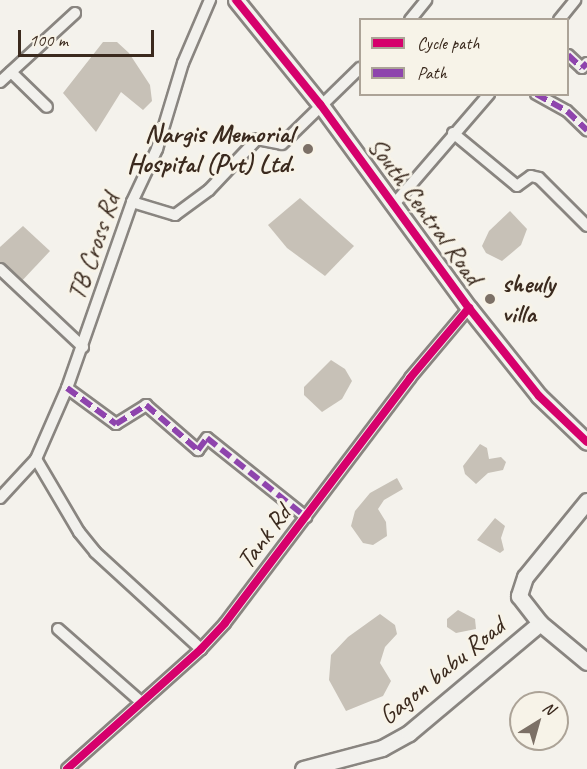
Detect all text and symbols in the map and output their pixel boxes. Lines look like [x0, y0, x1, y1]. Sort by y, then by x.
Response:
scale bar [21, 18, 158, 56]
legend [359, 18, 569, 96]
text: 100 m [29, 29, 68, 51]
text: Cycle path [417, 32, 479, 54]
text: Path [417, 62, 447, 84]
place label: Nargis Memorial Hospital (Pvt) Ltd. [127, 118, 294, 180]
street label: South Central Road [362, 132, 488, 290]
marker: Nargis Memorial Hospital (Pvt) Ltd. [299, 140, 317, 158]
street label: TB Cross Rd [61, 190, 127, 304]
place label: sheuly villa [502, 268, 555, 330]
marker: sheuly villa [483, 292, 497, 306]
street label: Tank Rd [230, 499, 298, 575]
street label: Gagon babu Road [373, 611, 511, 731]
north arrow [509, 691, 569, 751]
text: N [539, 697, 559, 719]

